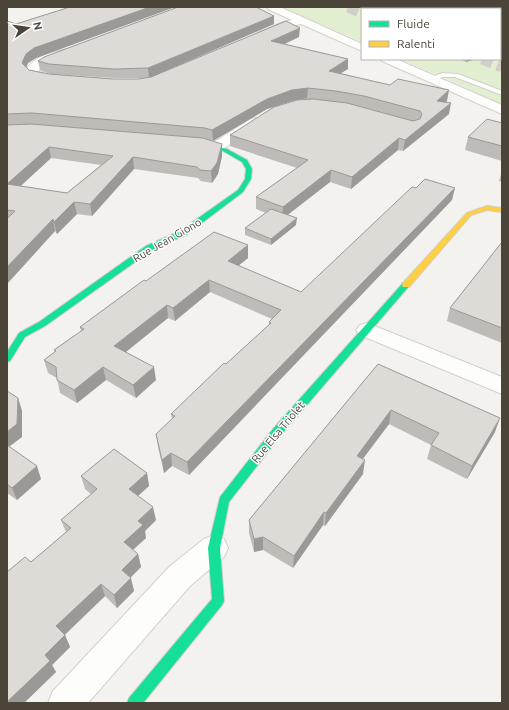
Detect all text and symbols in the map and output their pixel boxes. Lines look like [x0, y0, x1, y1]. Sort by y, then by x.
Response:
north arrow [8, 8, 48, 48]
legend [361, 8, 501, 60]
text: Fluide [397, 17, 430, 30]
text: N [31, 20, 45, 31]
text: Ralenti [397, 37, 435, 50]
street label: Rue Jean Giono [131, 216, 203, 264]
street label: Rue Elsa Triolet [249, 399, 307, 465]

